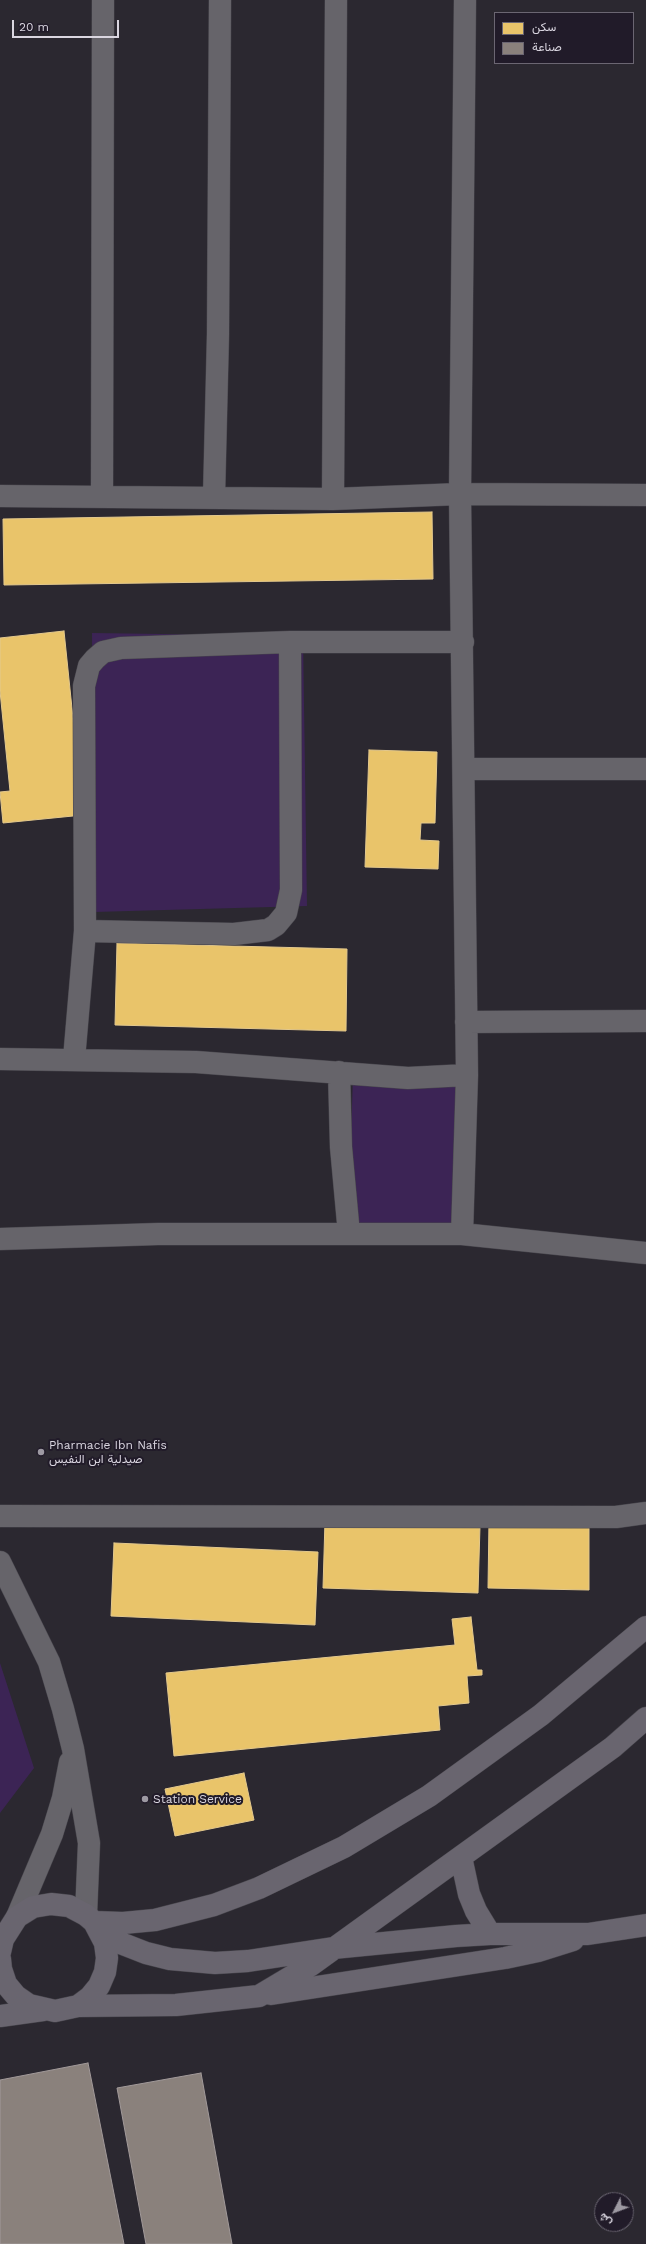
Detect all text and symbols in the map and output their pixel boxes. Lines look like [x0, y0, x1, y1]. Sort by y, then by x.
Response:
scale bar [14, 12, 121, 38]
legend [494, 12, 634, 64]
text: 20 m [19, 20, 49, 34]
text: سكن [532, 20, 556, 34]
text: صناعة [532, 40, 562, 54]
place label: Pharmacie Ibn Nafis صيدلية ابن النفيس [49, 1438, 167, 1466]
marker: Pharmacie Ibn Nafis صيدلية ابن النفيس [36, 1447, 46, 1457]
place label: Station Service [153, 1792, 242, 1806]
marker: Station Service [140, 1794, 150, 1804]
north arrow [594, 2192, 634, 2232]
text: ش [596, 2210, 615, 2229]

